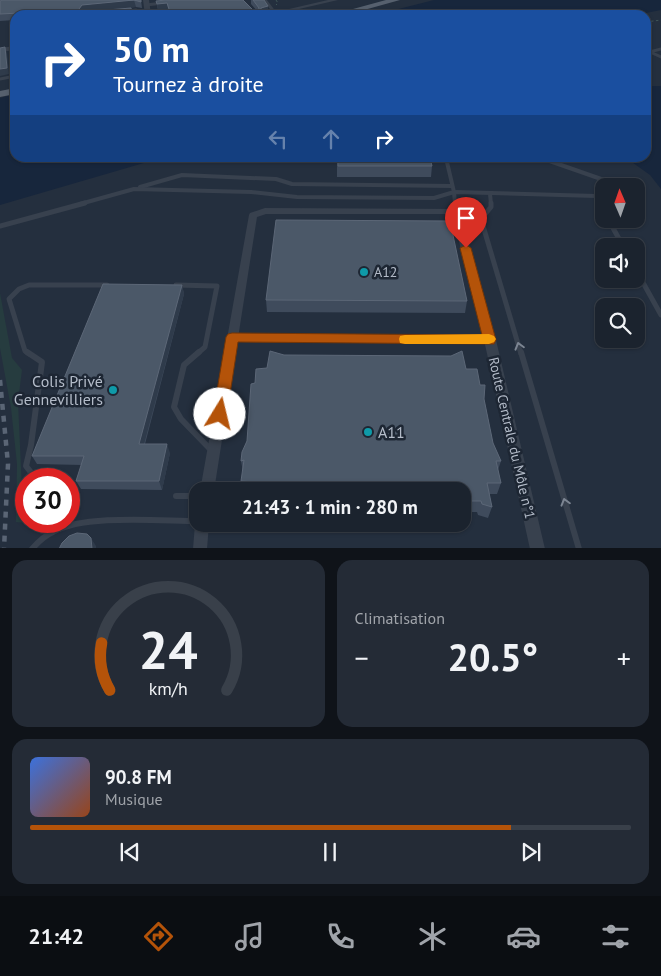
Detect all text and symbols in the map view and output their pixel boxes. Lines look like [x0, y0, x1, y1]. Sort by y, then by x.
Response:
text: 50 m [113, 26, 190, 72]
icon: right [30, 30, 95, 95]
text: Tournez à droite [113, 70, 264, 98]
icon: left [264, 125, 292, 153]
icon: ahead [317, 125, 345, 153]
icon: right [370, 125, 398, 153]
north arrow [595, 178, 645, 228]
map controls [595, 178, 645, 348]
pin [445, 197, 487, 248]
icon: arrive [452, 204, 480, 232]
button: sound [595, 238, 645, 288]
place label: A12 [374, 263, 397, 281]
marker: A12 [358, 266, 370, 278]
button: search [595, 298, 645, 348]
one-way arrow [514, 342, 524, 350]
street label: Route Centrale du Môle n°1 [485, 355, 539, 521]
place label: Colis Privé Gennevilliers [14, 371, 103, 409]
marker: Colis Privé Gennevilliers [107, 384, 119, 396]
position arrow [193, 387, 245, 439]
place label: A11 [378, 422, 405, 442]
marker: A11 [362, 426, 374, 438]
speed limit sign: 30 [15, 468, 80, 533]
text: 21:43 · 1 min · 280 m [242, 495, 418, 519]
one-way arrow [560, 498, 570, 506]
text: Climatisation [355, 608, 445, 628]
text: 24 [139, 616, 198, 683]
text: 20.5° [447, 632, 538, 681]
text: − [355, 639, 369, 676]
text: + [617, 639, 631, 676]
text: km/h [149, 677, 188, 700]
text: 90.8 FM [105, 765, 172, 789]
text: Musique [105, 789, 163, 809]
icon: previous [116, 838, 144, 866]
icon: pause [316, 838, 344, 866]
icon: next [517, 838, 545, 866]
icon: directions [141, 919, 176, 954]
icon: music [232, 919, 267, 954]
icon: phone [323, 919, 358, 954]
icon: climate [415, 919, 450, 954]
icon: car [506, 919, 541, 954]
icon: filters [598, 919, 633, 954]
text: 21:42 [28, 922, 84, 950]

